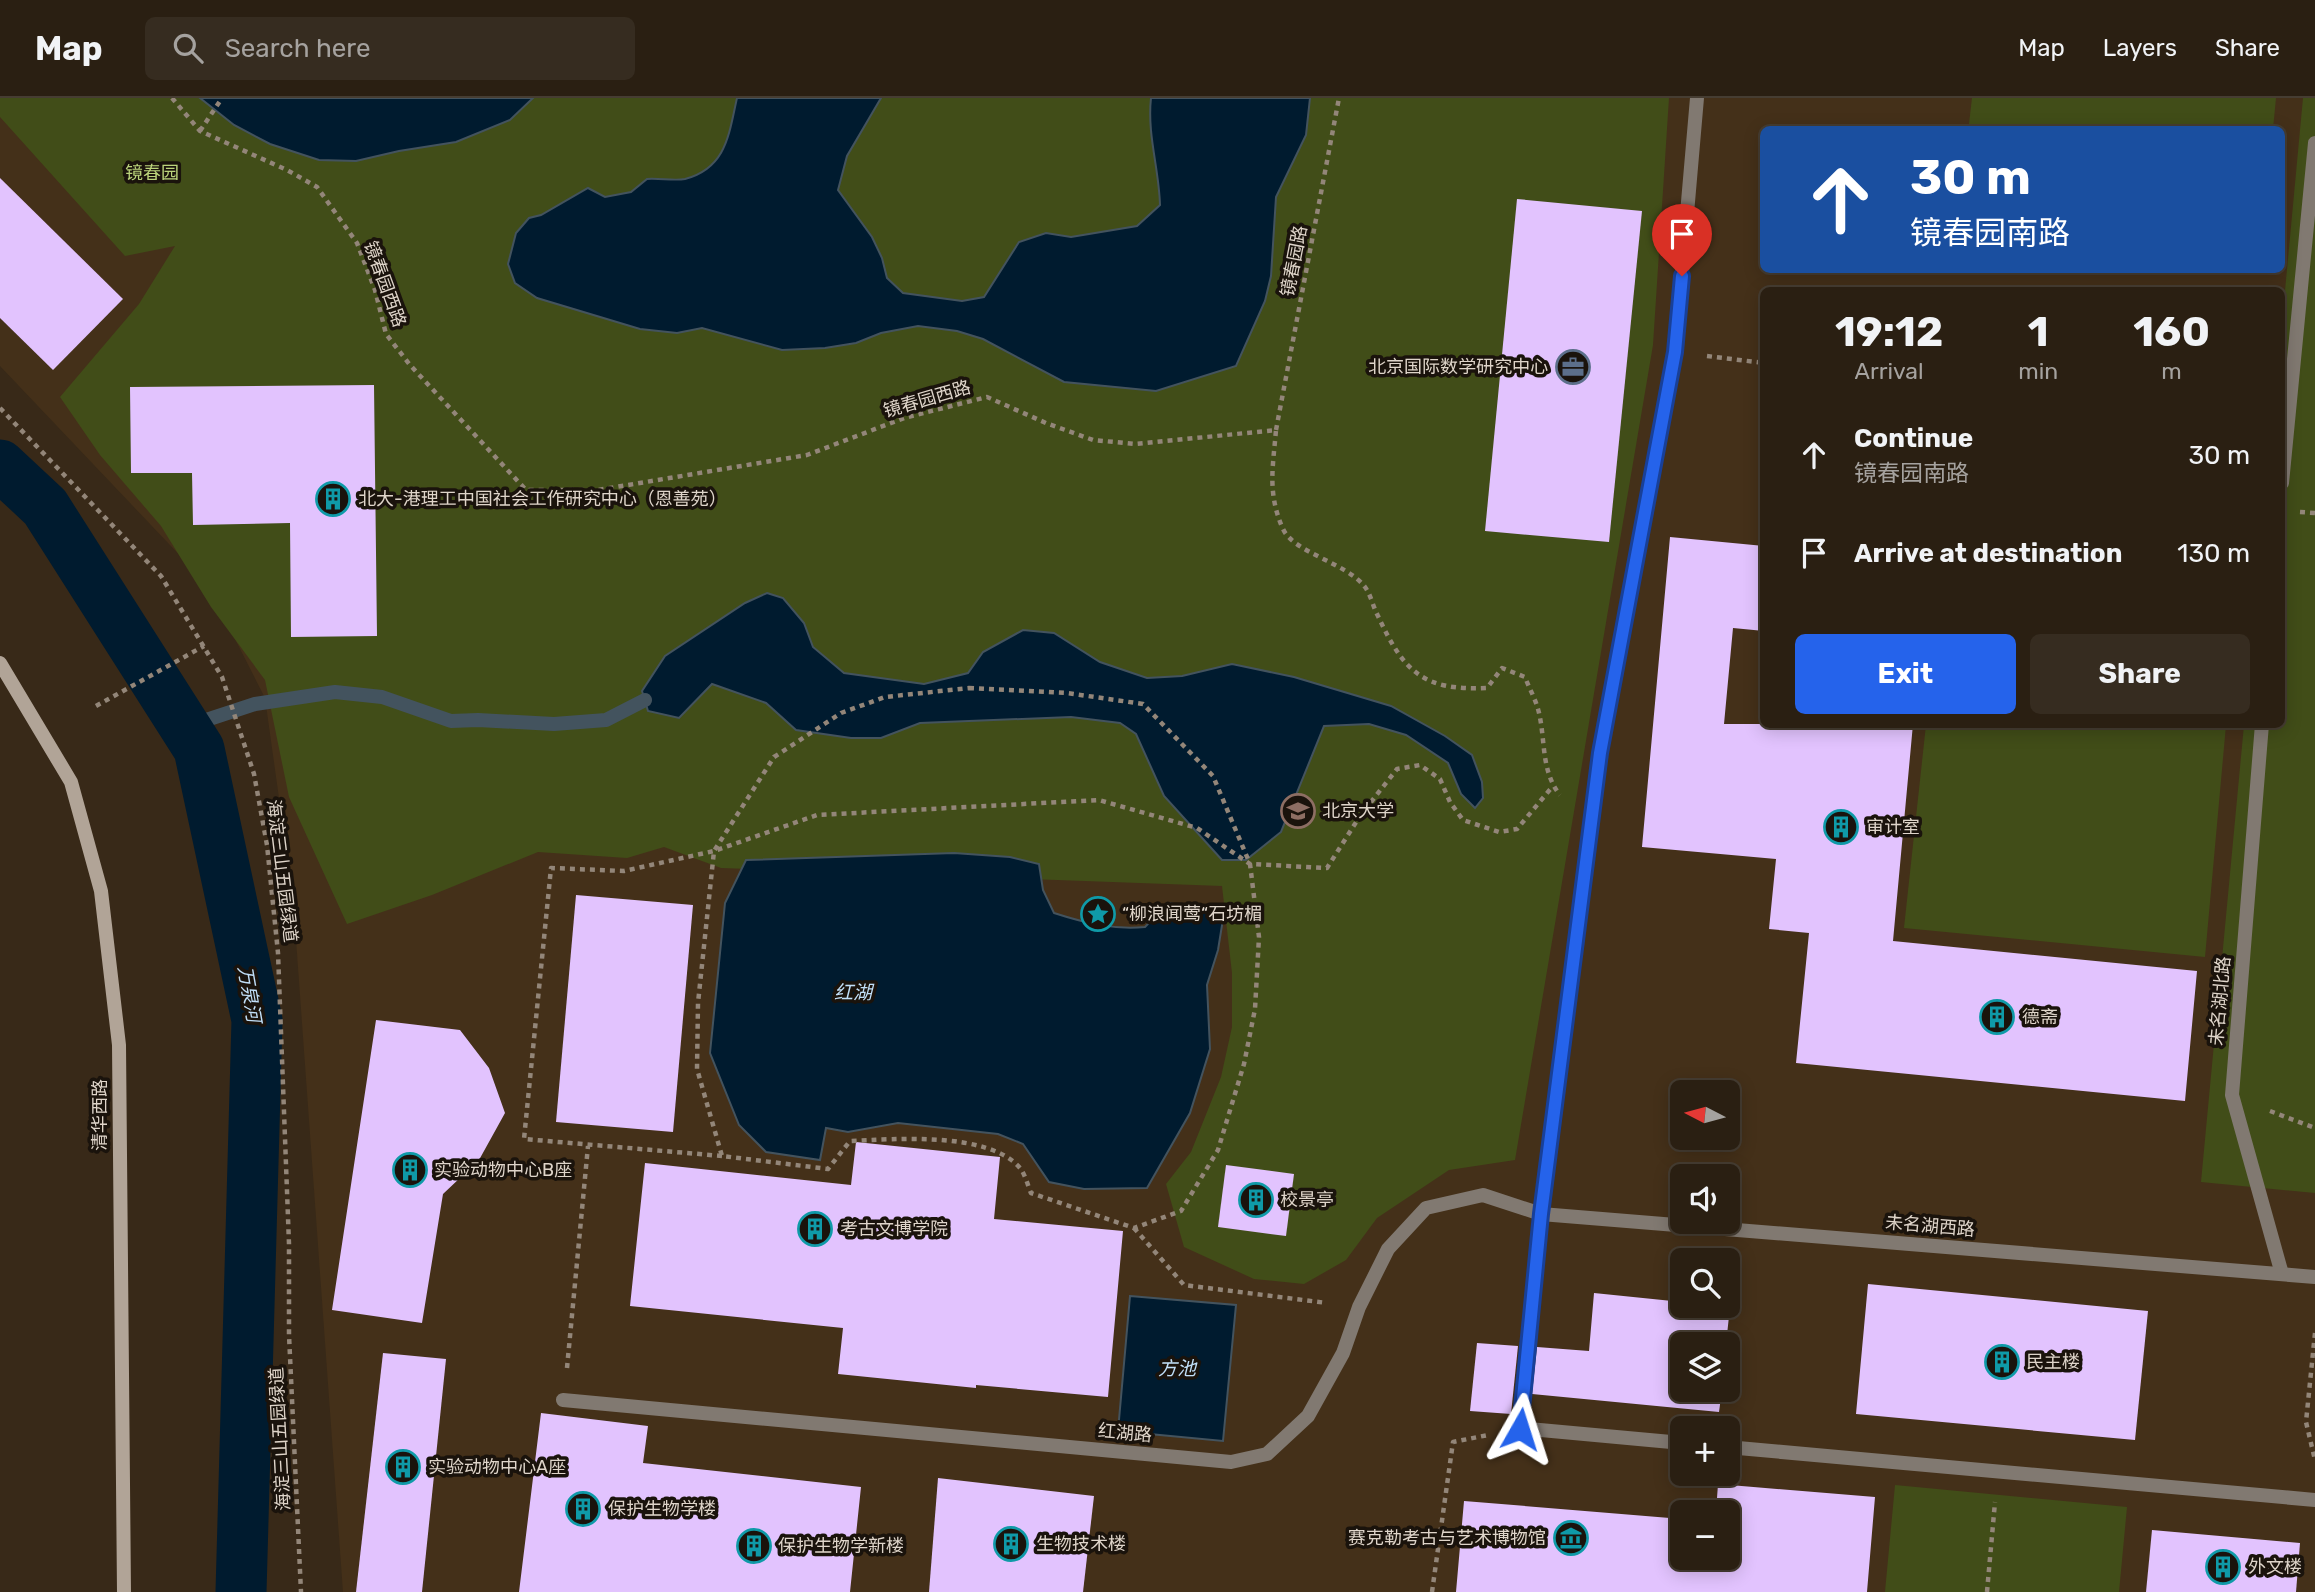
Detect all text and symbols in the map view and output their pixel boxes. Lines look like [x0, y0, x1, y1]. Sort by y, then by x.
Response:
search box [145, 17, 635, 80]
text: Map [35, 29, 103, 68]
icon: search [169, 29, 207, 67]
text: Search here [225, 33, 370, 64]
text: Map [2018, 34, 2065, 62]
text: Layers [2103, 34, 2177, 62]
text: Share [2215, 34, 2280, 62]
text: 30 m [1910, 148, 2031, 206]
icon: ahead [1795, 154, 1886, 245]
park label: 镜春园 [125, 162, 179, 184]
pin [1652, 204, 1712, 276]
text: 镜春园南路 [1910, 214, 2070, 252]
icon: arrive [1663, 215, 1701, 253]
street label: 镜春园路 [1276, 224, 1312, 298]
street label: 镜春园西路 [359, 238, 411, 330]
text: 19:12 [1835, 307, 1943, 357]
text: 1 [2028, 307, 2049, 357]
text: 160 [2133, 307, 2210, 357]
office icon: 北京国际数学研究中心 [1554, 348, 1592, 386]
place label: 北京国际数学研究中心 [1368, 356, 1548, 378]
text: Arrival [1855, 357, 1924, 385]
text: min [2018, 357, 2058, 385]
text: m [2161, 357, 2182, 385]
street label: 镜春园西路 [881, 376, 973, 422]
text: Continue [1854, 423, 1973, 454]
icon: ahead [1795, 436, 1833, 474]
text: 30 m [2188, 440, 2250, 471]
text: 镜春园南路 [1854, 459, 1969, 487]
building icon: 北大-港理工中国社会工作研究中心（恩善苑） [314, 480, 352, 518]
place label: 北大-港理工中国社会工作研究中心（恩善苑） [358, 488, 727, 510]
icon: arrive [1795, 534, 1833, 572]
text: Arrive at destination [1854, 538, 2122, 569]
text: 130 m [2177, 538, 2250, 569]
button: Exit [1795, 634, 2016, 714]
button: Share [2030, 634, 2250, 714]
school or university icon: 北京大学 [1279, 792, 1317, 830]
street label: 海淀三山五园绿道 [262, 798, 302, 944]
place label: 北京大学 [1322, 800, 1394, 822]
building icon: 审计室 [1822, 808, 1860, 846]
place label: 审计室 [1866, 816, 1920, 838]
place icon: “柳浪闻莺“石坊楣 [1079, 895, 1117, 933]
place label: “柳浪闻莺“石坊楣 [1122, 903, 1262, 925]
street label: 未名湖北路 [2205, 955, 2235, 1047]
water label: 万泉河 [233, 964, 266, 1028]
water label: 红湖 [834, 981, 875, 1004]
building icon: 德斋 [1978, 998, 2016, 1036]
place label: 德斋 [2022, 1006, 2058, 1028]
street label: 清华西路 [89, 1079, 111, 1151]
north arrow [1670, 1080, 1740, 1150]
map controls [1670, 1080, 1740, 1570]
building icon: 实验动物中心B座 [391, 1151, 429, 1189]
place label: 实验动物中心B座 [434, 1159, 572, 1181]
button: sound [1670, 1164, 1740, 1234]
building icon: 校景亭 [1237, 1181, 1275, 1219]
place label: 校景亭 [1280, 1189, 1334, 1211]
building icon: 考古文博学院 [796, 1210, 834, 1248]
street label: 未名湖西路 [1884, 1211, 1976, 1241]
place label: 考古文博学院 [840, 1218, 948, 1240]
button: search [1670, 1248, 1740, 1318]
button: layers [1670, 1332, 1740, 1402]
building icon: 民主楼 [1983, 1343, 2021, 1381]
place label: 民主楼 [2026, 1351, 2080, 1373]
water label: 方池 [1158, 1357, 1198, 1380]
street label: 海淀三山五园绿道 [265, 1367, 295, 1511]
position arrow [1483, 1392, 1557, 1466]
button: + [1670, 1416, 1740, 1486]
street label: 红湖路 [1097, 1420, 1153, 1446]
building icon: 实验动物中心A座 [384, 1448, 422, 1486]
place label: 实验动物中心A座 [428, 1456, 566, 1478]
building icon: 保护生物学楼 [564, 1490, 602, 1528]
place label: 保护生物学楼 [608, 1498, 716, 1520]
button: − [1670, 1500, 1740, 1570]
museum icon: 赛克勒考古与艺术博物馆 [1552, 1519, 1590, 1557]
building icon: 生物技术楼 [992, 1525, 1030, 1563]
building icon: 保护生物学新楼 [735, 1527, 773, 1565]
place label: 赛克勒考古与艺术博物馆 [1348, 1527, 1546, 1549]
place label: 生物技术楼 [1036, 1533, 1126, 1555]
place label: 保护生物学新楼 [778, 1535, 904, 1557]
building icon: 外文楼 [2204, 1548, 2242, 1586]
place label: 外文楼 [2248, 1556, 2302, 1578]

